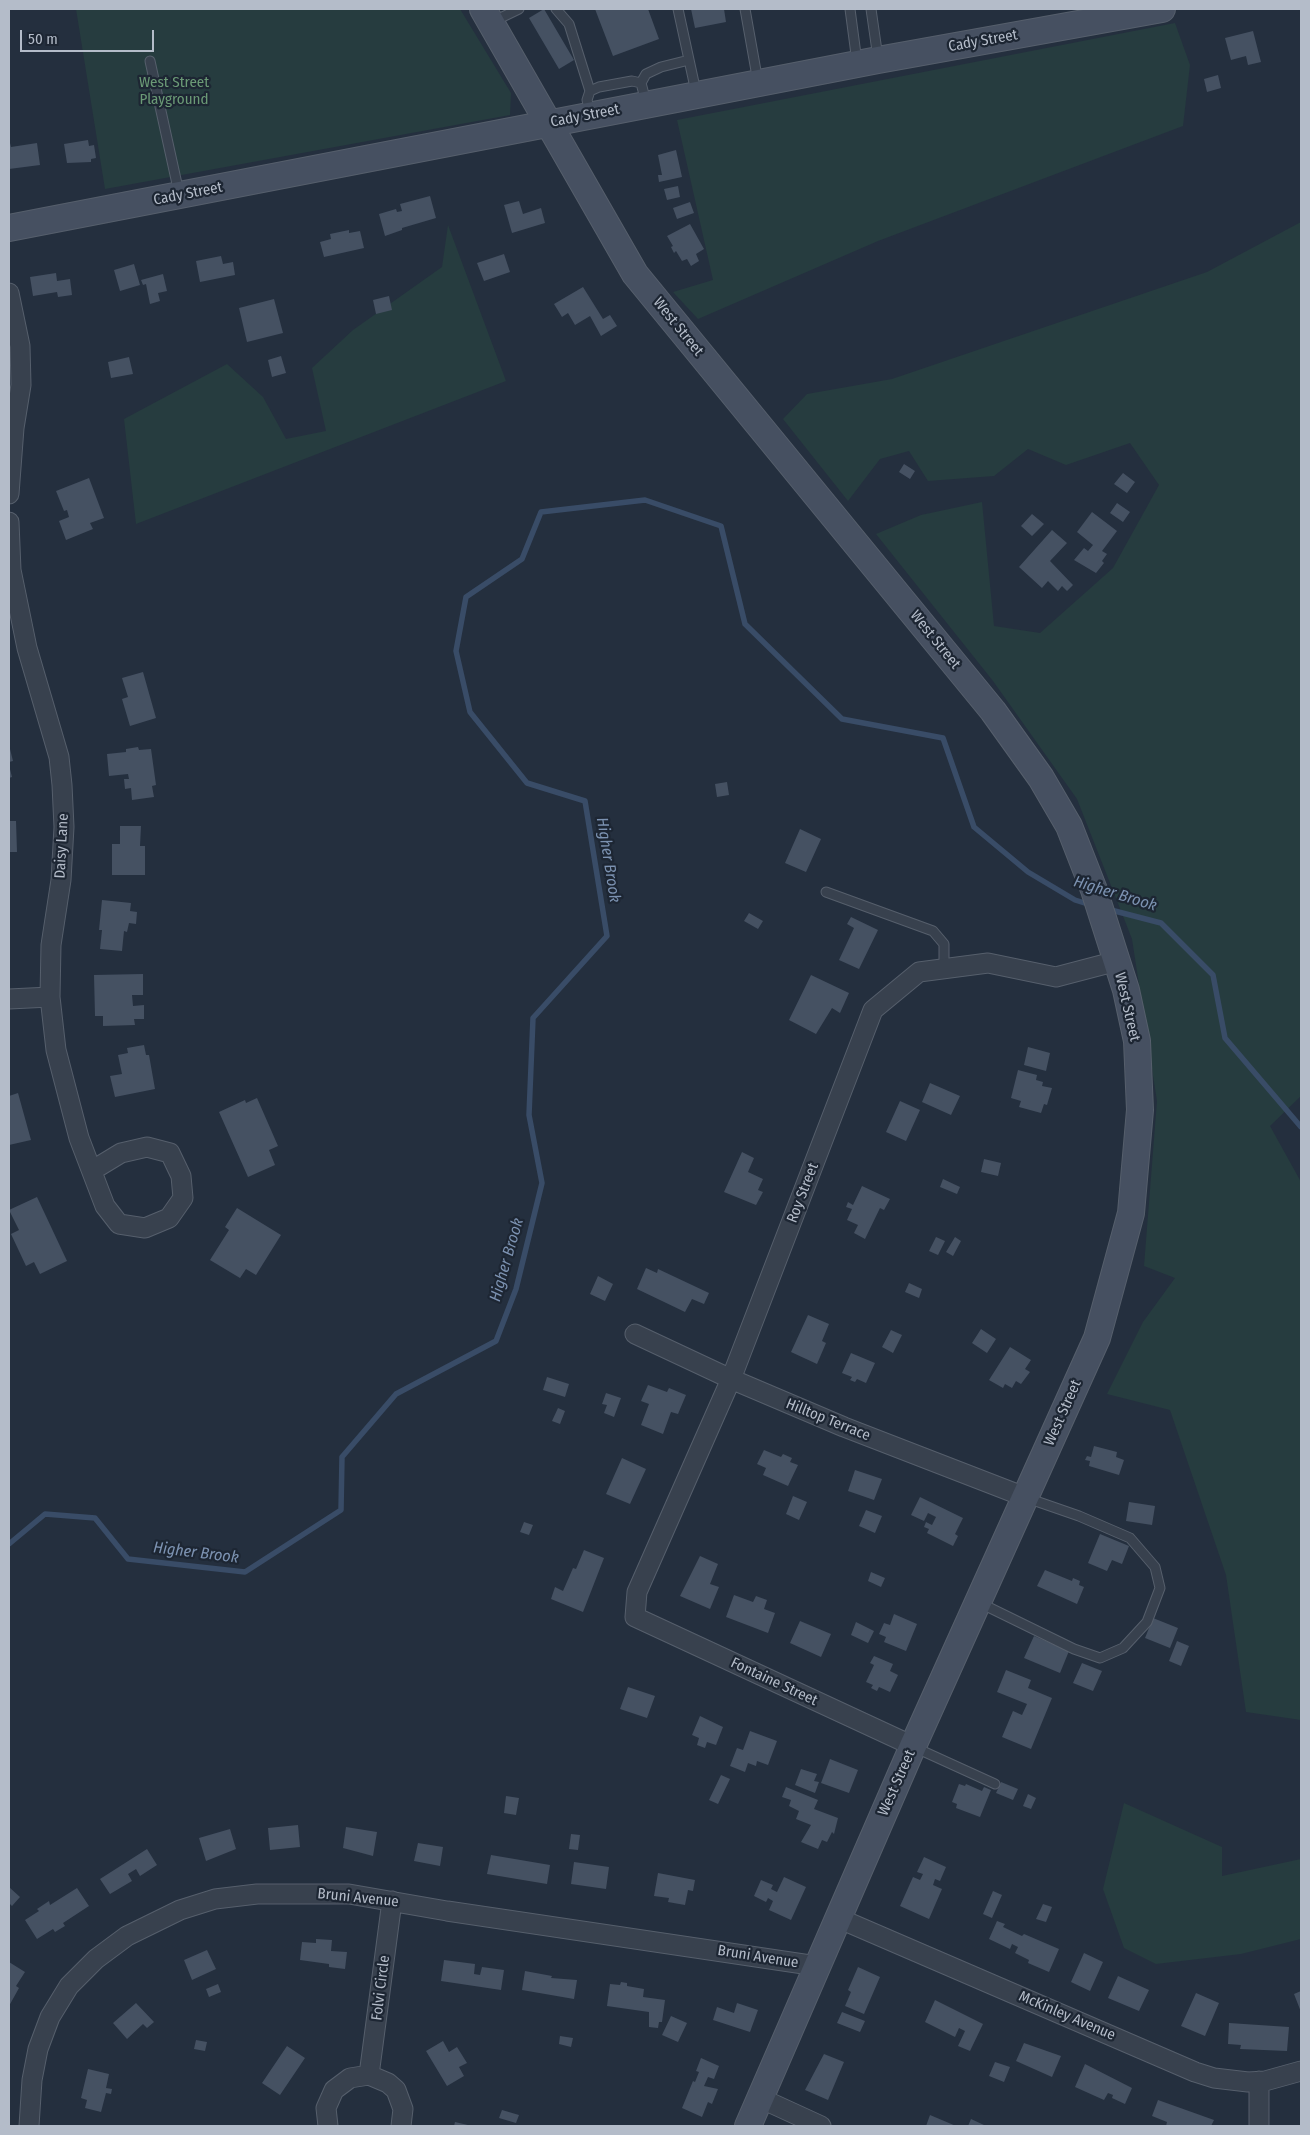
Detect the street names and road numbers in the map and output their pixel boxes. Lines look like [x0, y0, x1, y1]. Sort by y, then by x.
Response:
street label: Cady Street [947, 26, 1019, 56]
street label: Cady Street [549, 100, 621, 132]
street label: Cady Street [152, 178, 224, 210]
street label: West Street [649, 294, 707, 360]
street label: West Street [906, 607, 964, 673]
street label: Daisy Lane [51, 813, 73, 879]
street label: West Street [1110, 971, 1144, 1043]
street label: Roy Street [783, 1160, 823, 1226]
street label: West Street [1040, 1377, 1086, 1449]
street label: Hilltop Terrace [783, 1395, 873, 1445]
street label: Fontaine Street [728, 1654, 820, 1710]
street label: West Street [874, 1747, 920, 1819]
street label: Bruni Avenue [316, 1885, 400, 1911]
street label: Bruni Avenue [716, 1942, 800, 1972]
street label: Folvi Circle [368, 1954, 394, 2022]
street label: McKinley Avenue [1016, 1988, 1118, 2044]

